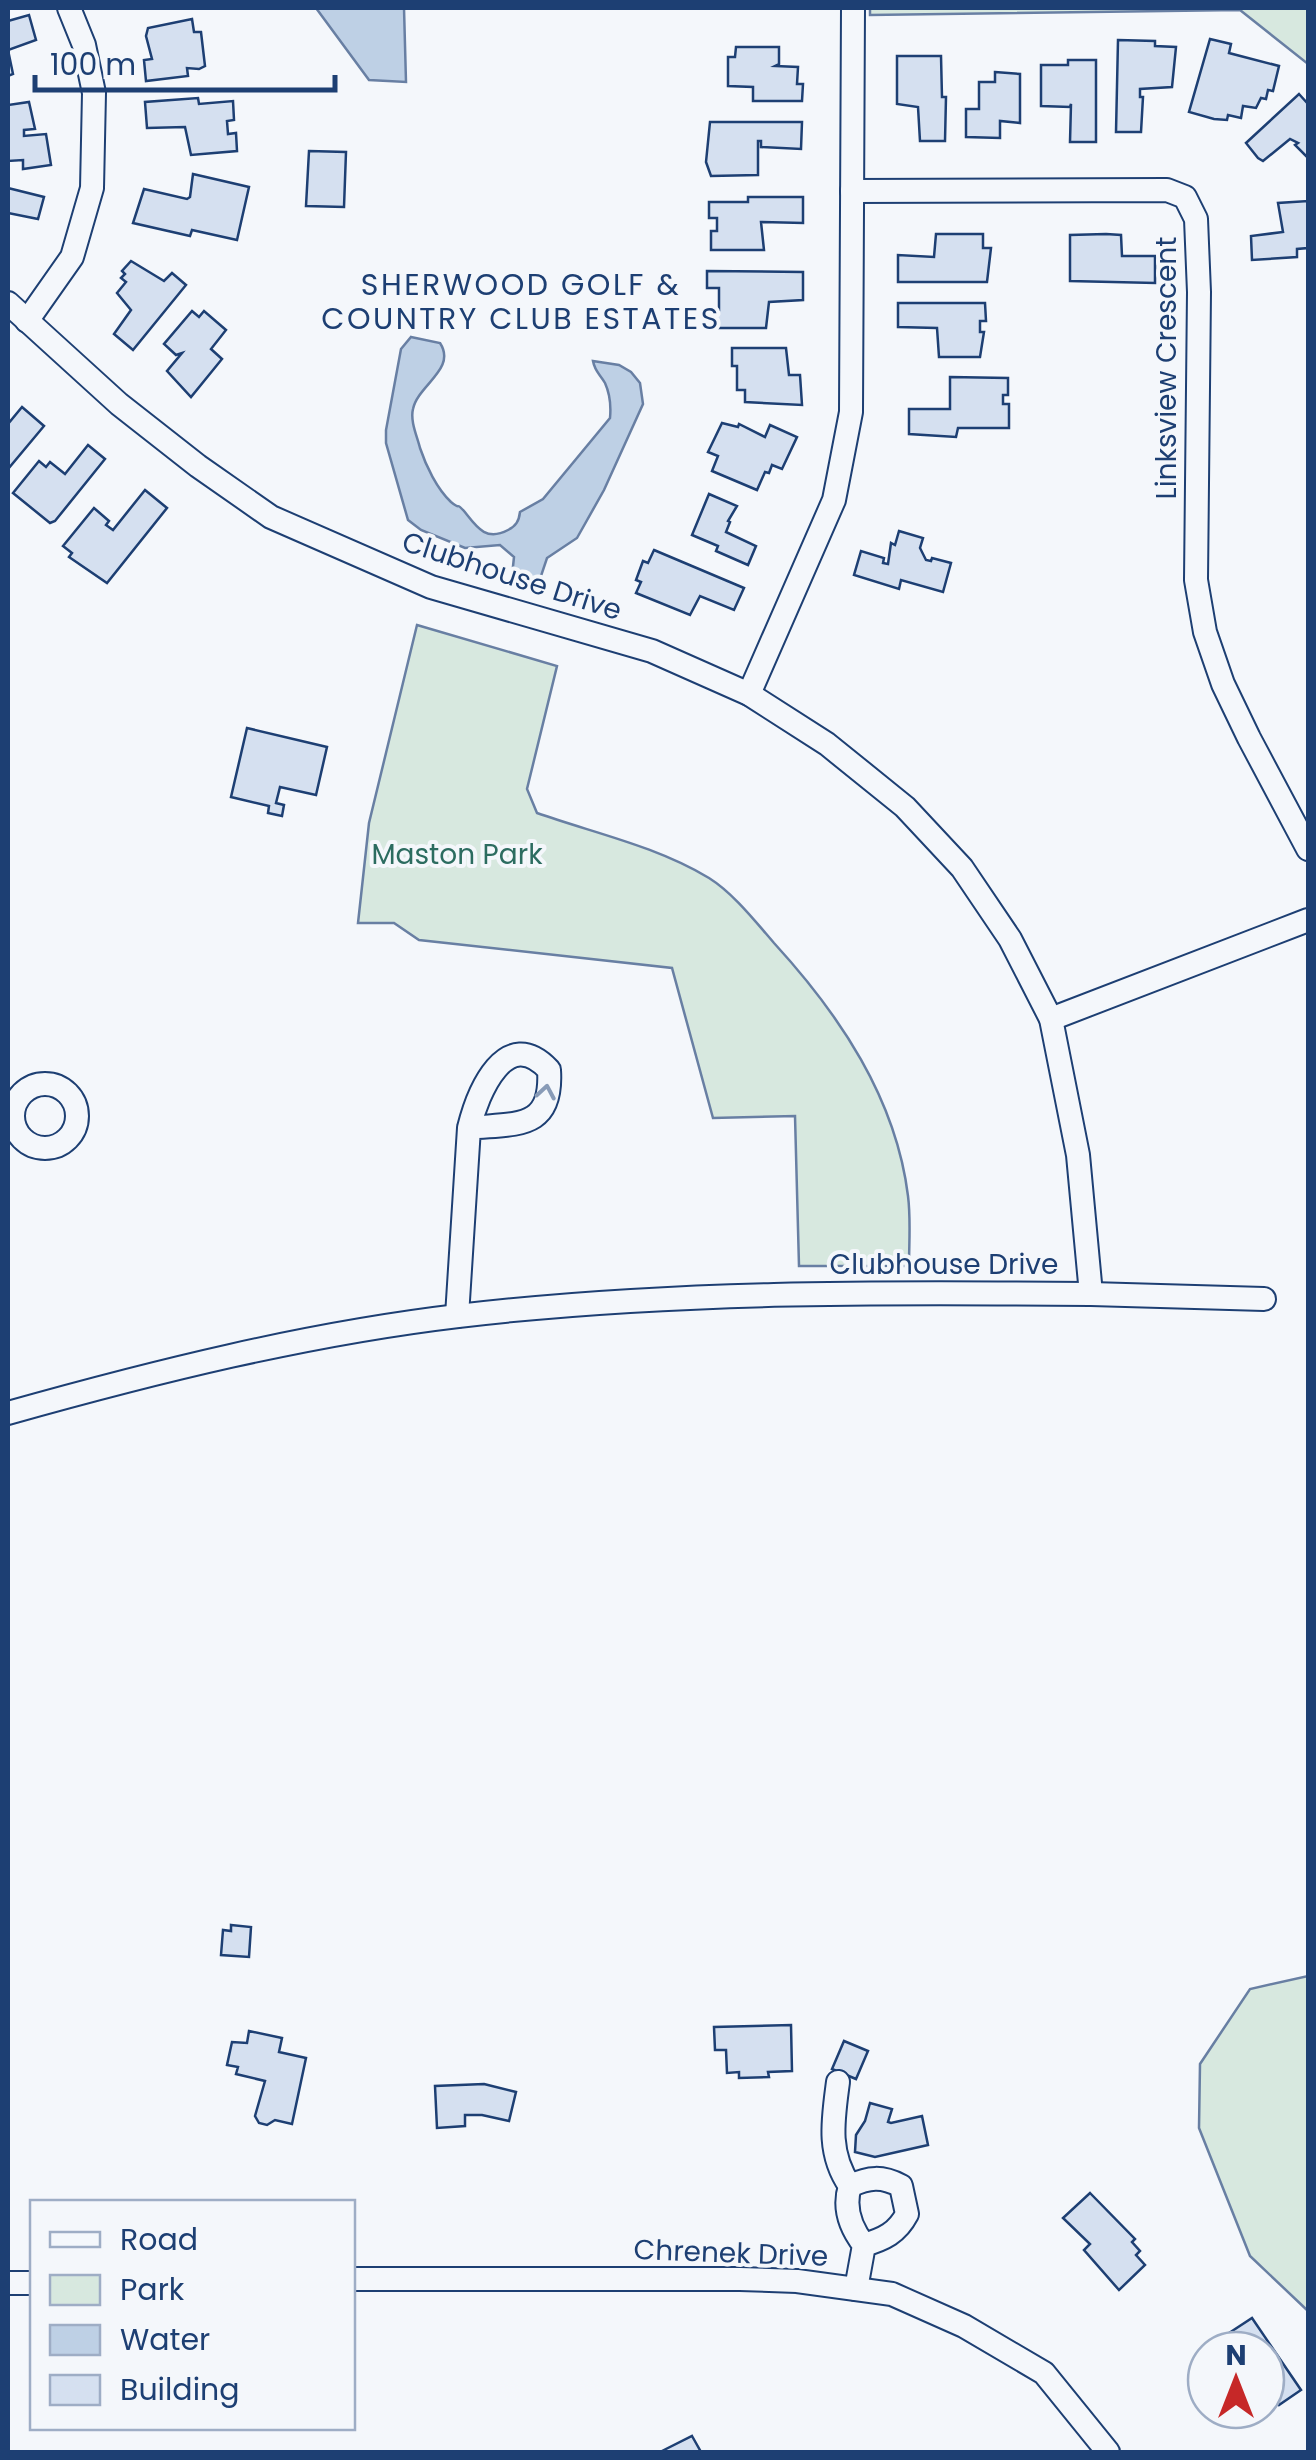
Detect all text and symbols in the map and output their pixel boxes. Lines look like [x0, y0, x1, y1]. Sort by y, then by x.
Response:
scale bar [35, 30, 335, 92]
text: 100 m [50, 43, 136, 86]
street label: Linksview Crescent [1147, 237, 1186, 499]
district label: SHERWOOD GOLF & COUNTRY CLUB ESTATES [321, 263, 721, 340]
street label: Clubhouse Drive [397, 522, 627, 630]
park label: Maston Park [371, 835, 543, 874]
one-way arrow [535, 1084, 556, 1100]
street label: Clubhouse Drive [830, 1245, 1058, 1284]
legend [30, 2200, 355, 2430]
text: Road [120, 2218, 198, 2261]
street label: Chrenek Drive [633, 2230, 829, 2276]
text: Park [120, 2268, 185, 2311]
text: Water [120, 2318, 210, 2361]
north arrow [1186, 2330, 1286, 2430]
text: N [1225, 2336, 1247, 2375]
text: Building [120, 2368, 240, 2411]

